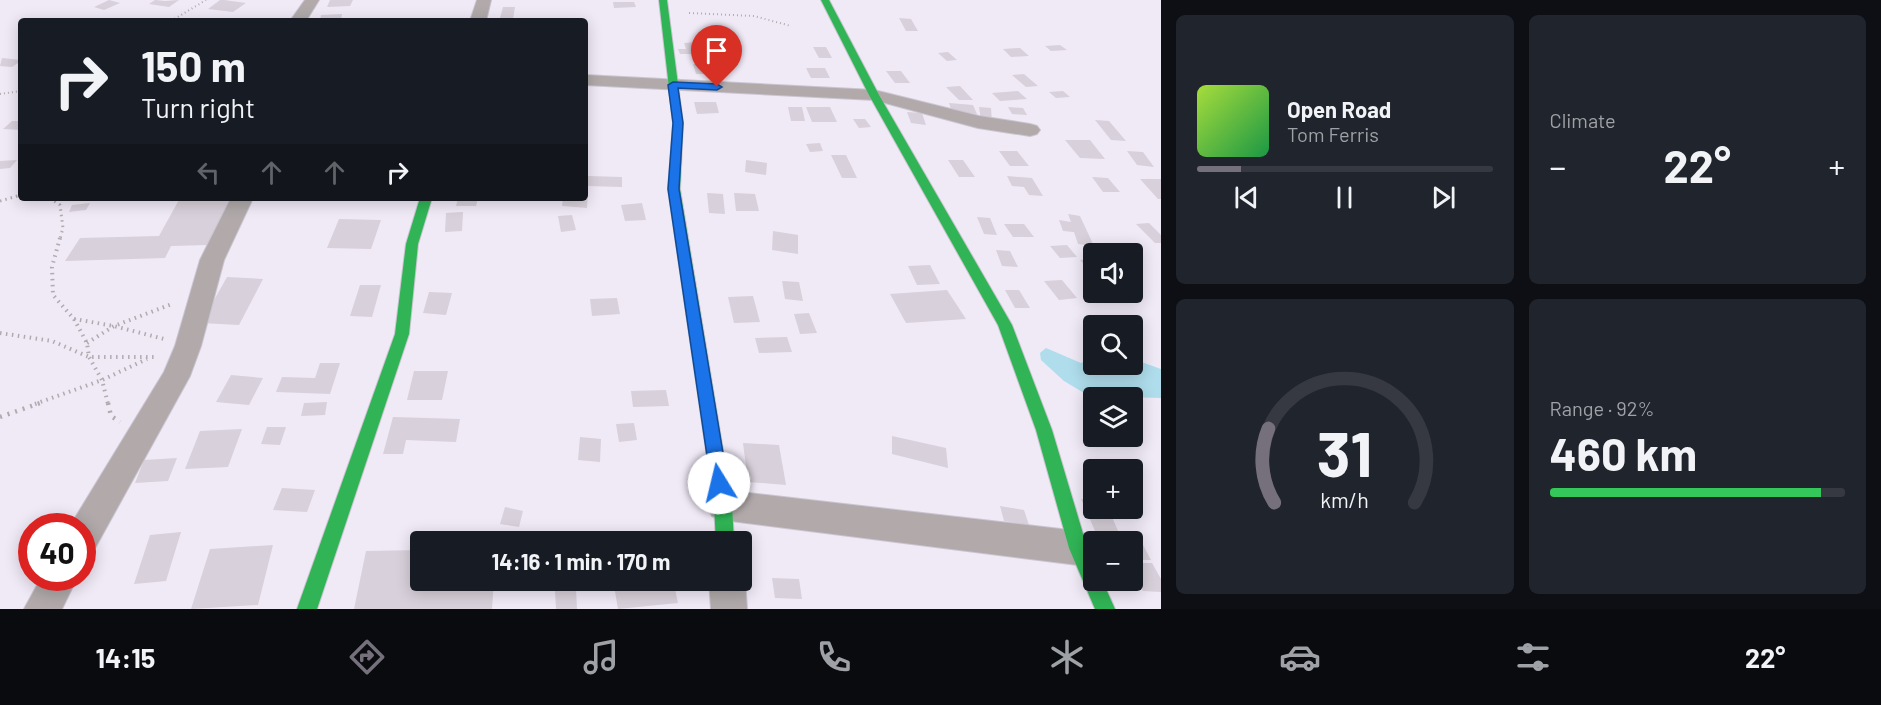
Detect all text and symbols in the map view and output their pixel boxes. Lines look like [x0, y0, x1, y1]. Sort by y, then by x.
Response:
pin [691, 25, 742, 87]
icon: arrive [700, 34, 733, 67]
text: 150 m [141, 40, 246, 90]
icon: right [42, 42, 120, 120]
text: Turn right [141, 91, 255, 123]
text: Open Road [1287, 96, 1391, 122]
text: Climate [1550, 108, 1616, 132]
text: Tom Ferris [1287, 122, 1379, 146]
text: 22° [1664, 138, 1731, 192]
text: − [1550, 146, 1566, 186]
text: + [1828, 146, 1845, 186]
icon: left [192, 156, 225, 189]
icon: ahead [255, 156, 288, 189]
icon: ahead [318, 156, 351, 189]
icon: right [381, 156, 414, 189]
icon: previous [1230, 181, 1263, 214]
icon: pause [1328, 181, 1361, 214]
icon: next [1427, 181, 1460, 214]
map controls [1083, 243, 1143, 591]
button: sound [1083, 243, 1143, 303]
button: search [1083, 315, 1143, 375]
button: layers [1083, 387, 1143, 447]
text: Range · 92% [1550, 396, 1654, 420]
text: 31 [1317, 415, 1373, 489]
text: 460 km [1550, 426, 1697, 480]
position arrow [687, 451, 751, 515]
button: + [1083, 459, 1143, 519]
text: km/h [1320, 488, 1369, 513]
speed limit sign: 40 [18, 513, 96, 591]
button: − [1083, 531, 1143, 591]
text: 14:16 · 1 min · 170 m [492, 548, 670, 574]
icon: directions [346, 636, 388, 678]
icon: music [580, 636, 622, 678]
icon: phone [813, 636, 855, 678]
icon: climate [1046, 636, 1088, 678]
icon: car [1279, 636, 1321, 678]
icon: filters [1512, 636, 1554, 678]
text: 14:15 [96, 641, 155, 673]
text: 22° [1745, 641, 1785, 673]

